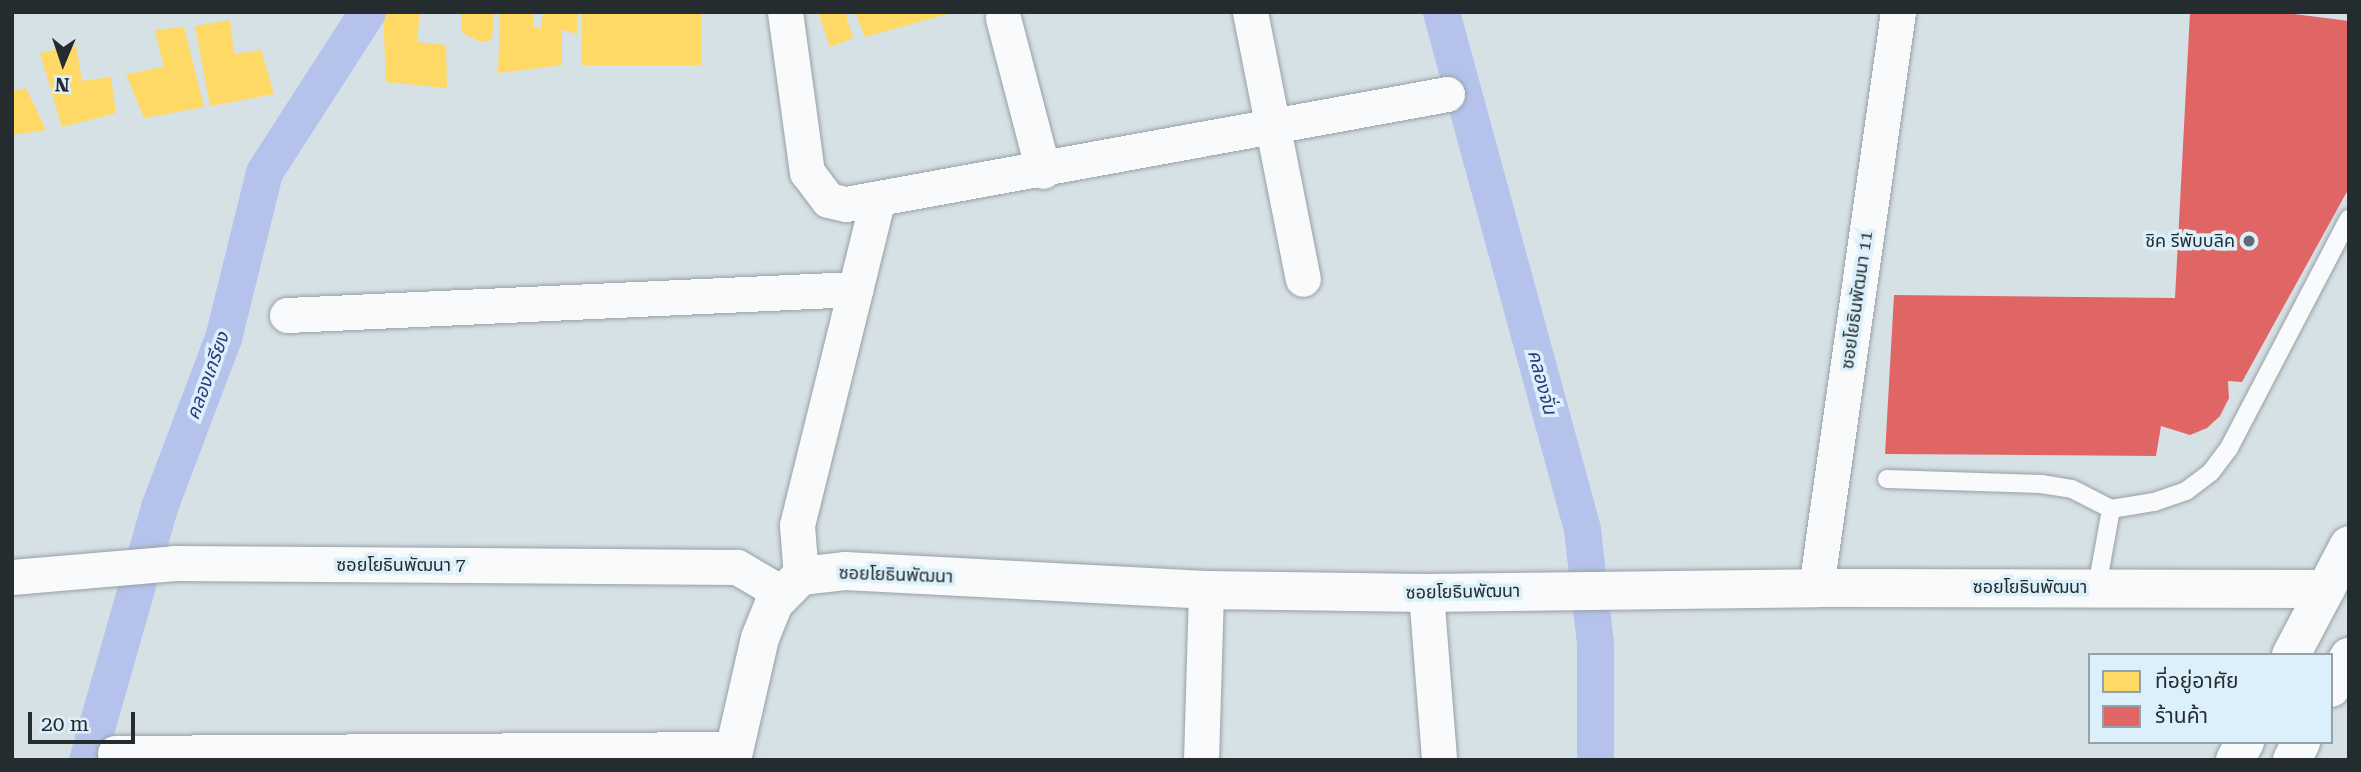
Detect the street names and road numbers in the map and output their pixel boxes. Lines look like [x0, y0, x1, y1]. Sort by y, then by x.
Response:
street label: ซอยโยธินพัฒนา 11 [1837, 229, 1877, 371]
street label: ซอยโยธินพัฒนา 7 [336, 554, 466, 576]
street label: ซอยโยธินพัฒนา [838, 562, 954, 588]
street label: ซอยโยธินพัฒนา [1973, 576, 2087, 598]
street label: ซอยโยธินพัฒนา [1405, 580, 1521, 604]

